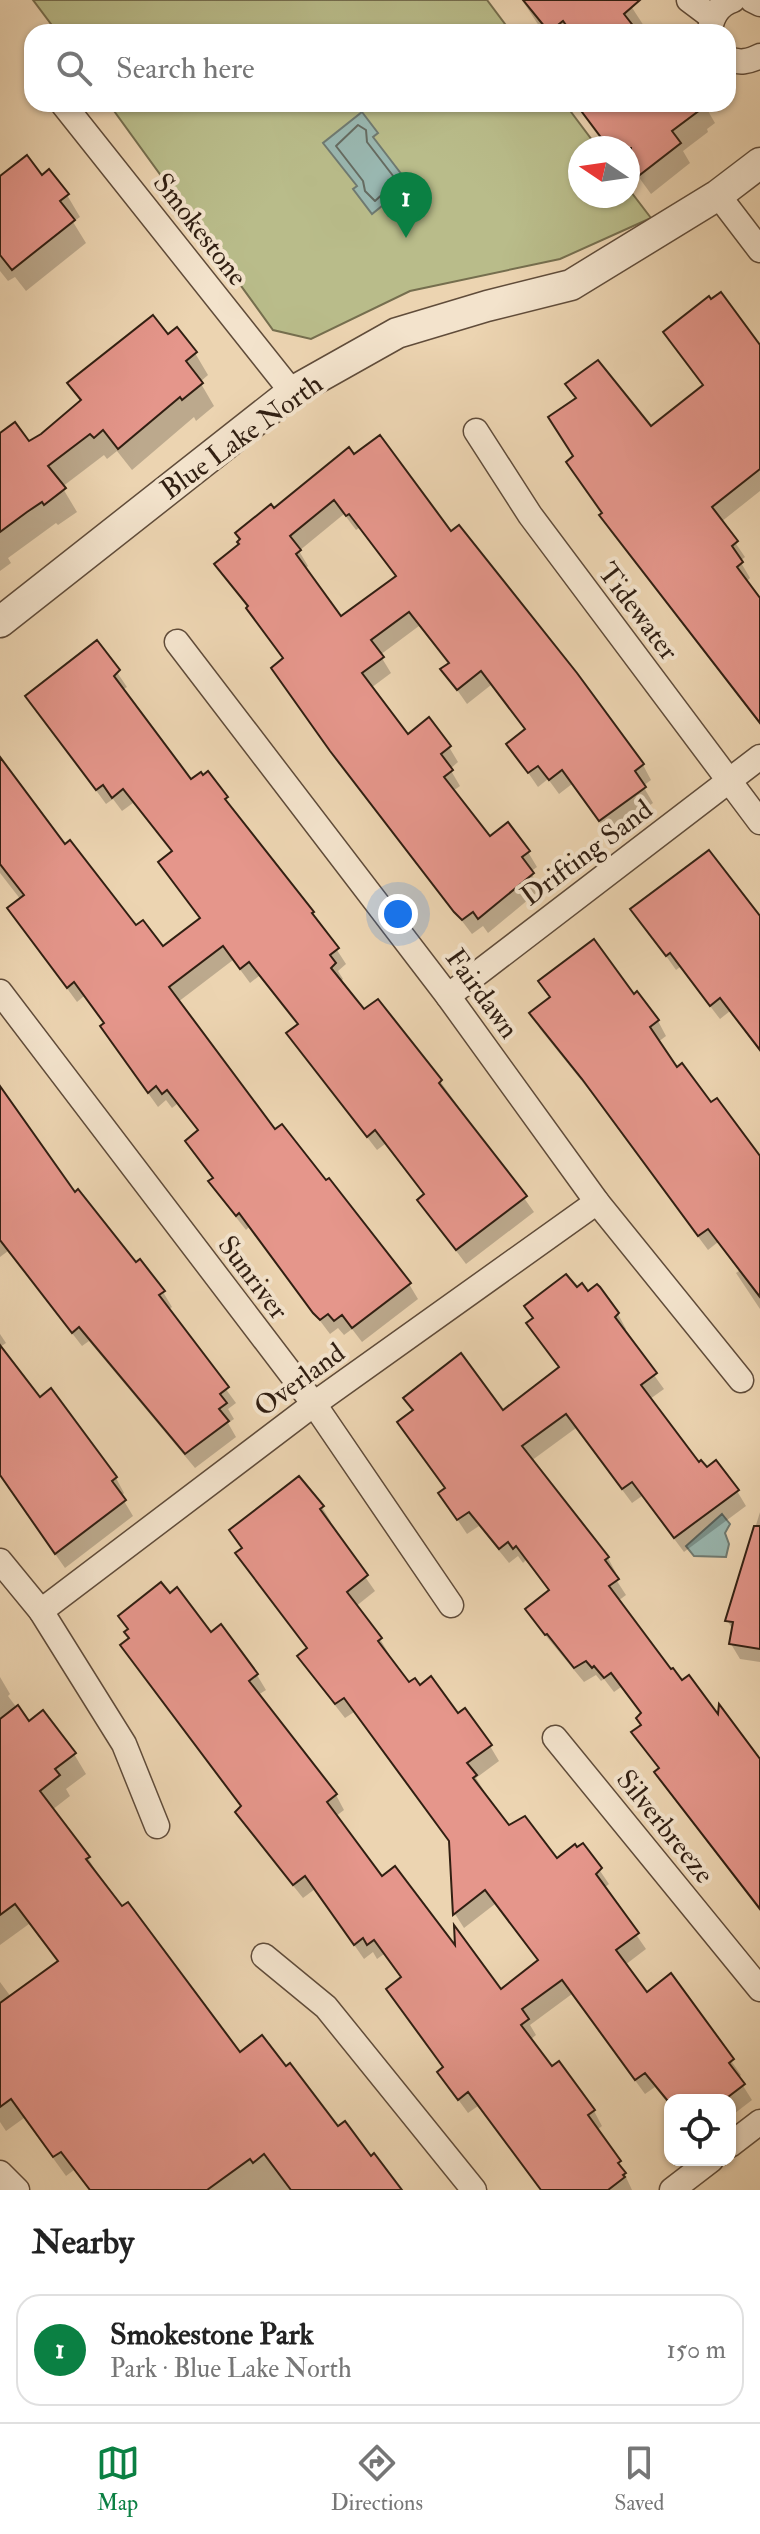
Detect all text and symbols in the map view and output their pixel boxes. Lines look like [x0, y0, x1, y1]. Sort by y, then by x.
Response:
search box [24, 24, 736, 112]
icon: search [52, 46, 96, 90]
text: Search here [116, 50, 255, 87]
north arrow [568, 136, 640, 208]
street label: Smokestone [145, 167, 255, 294]
pin: 1 [380, 172, 432, 238]
street label: Blue Lake North [154, 366, 330, 508]
street label: Tidewater [590, 556, 686, 668]
street label: Drifting Sand [514, 792, 660, 914]
your location [378, 894, 418, 934]
street label: Fairdawn [437, 942, 526, 1046]
street label: Sunriver [210, 1229, 296, 1327]
street label: Overland [248, 1336, 352, 1425]
street label: Silverbreeze [608, 1763, 722, 1891]
map controls [664, 2094, 736, 2166]
button: locate [664, 2094, 736, 2166]
text: Nearby [32, 2221, 134, 2264]
text: Smokestone Park [110, 2316, 314, 2353]
text: 1 [55, 2334, 65, 2366]
text: 150 m [667, 2334, 726, 2366]
text: Park · Blue Lake North [110, 2353, 352, 2385]
tab: Map [96, 2441, 140, 2517]
tab: Directions [331, 2441, 423, 2517]
tab: Saved [614, 2441, 664, 2517]

